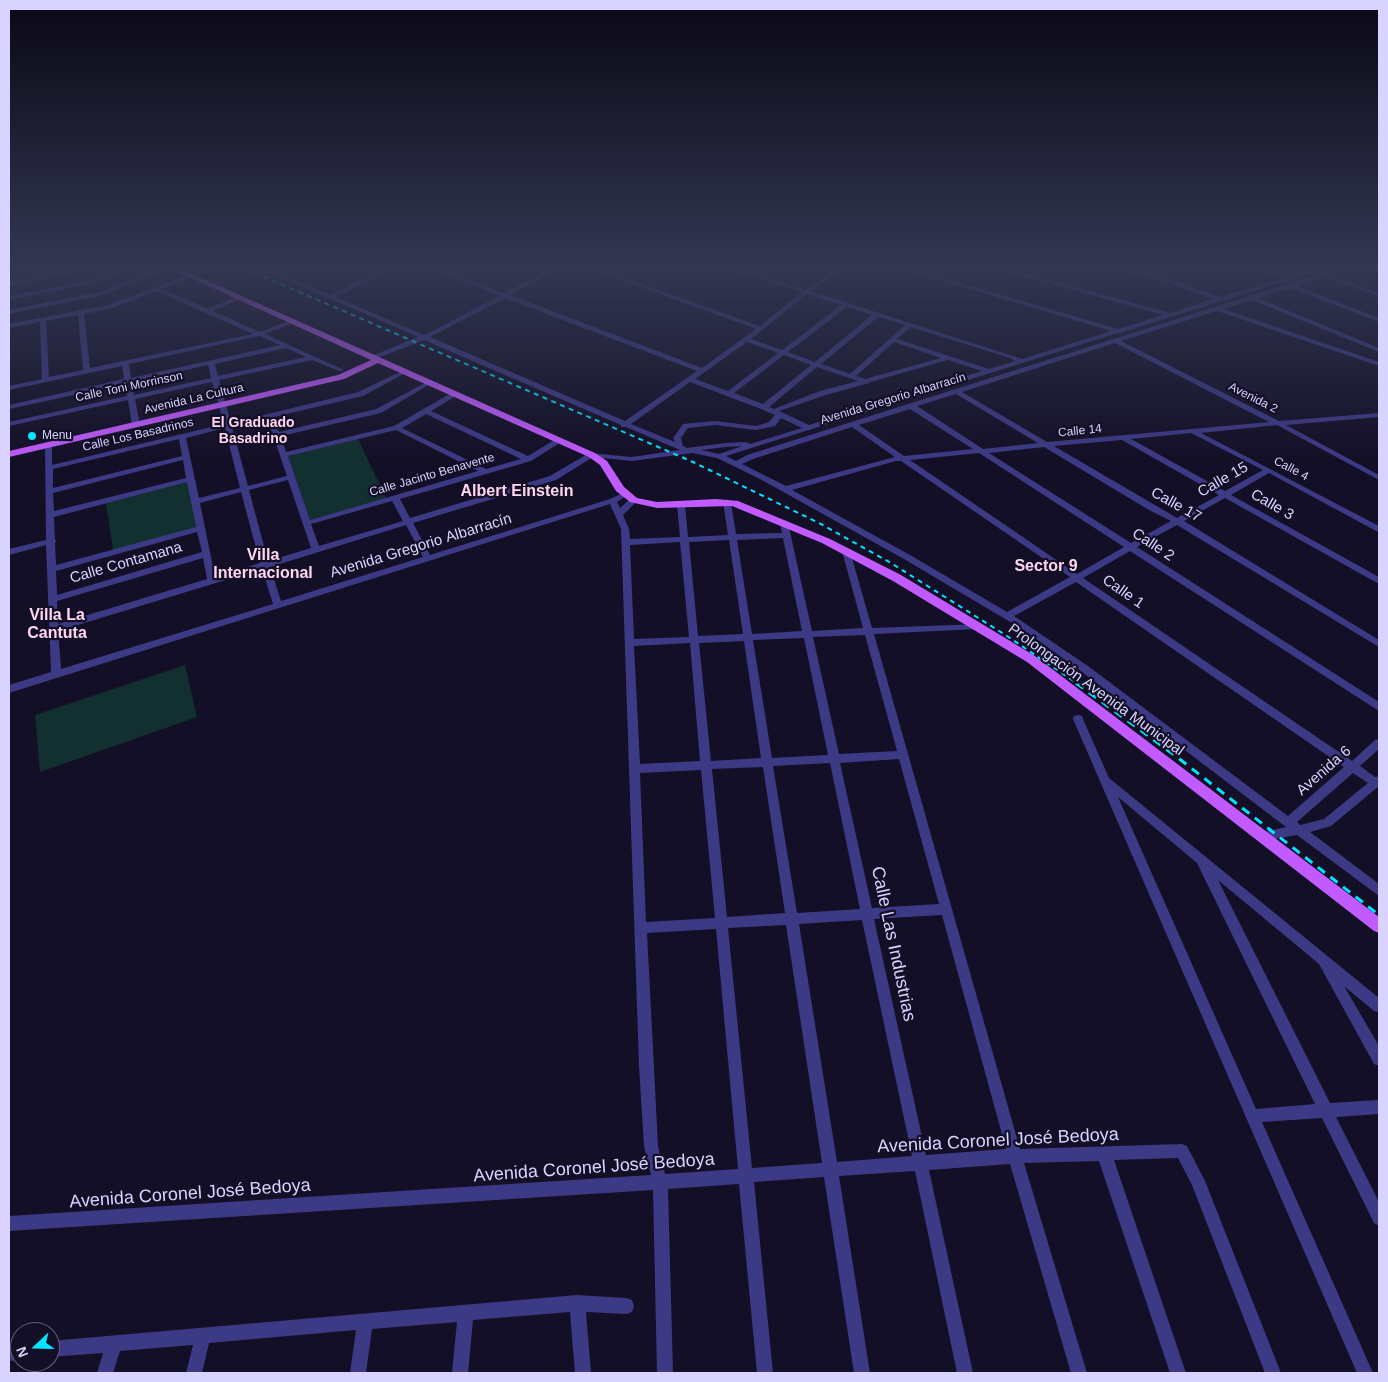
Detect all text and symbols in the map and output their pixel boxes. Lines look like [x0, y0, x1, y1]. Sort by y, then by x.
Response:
street label: Calle Toni Morrinson [74, 369, 184, 405]
street label: Avenida Gregorio Albarracín [819, 370, 967, 428]
street label: Avenida 2 [1226, 380, 1280, 416]
street label: Avenida La Cultura [143, 381, 245, 417]
street label: Calle Los Basadrinos [81, 415, 195, 455]
district label: El Graduado Basadrino [211, 415, 295, 448]
street label: Calle 14 [1057, 422, 1103, 440]
place label: Menu [42, 429, 72, 443]
marker: Menu [26, 430, 38, 442]
street label: Calle Jacinto Benavente [368, 450, 496, 500]
street label: Calle 4 [1271, 454, 1311, 484]
street label: Calle 15 [1195, 458, 1251, 502]
district label: Albert Einstein [461, 482, 573, 502]
street label: Calle 17 [1148, 484, 1204, 526]
street label: Calle 3 [1247, 486, 1297, 524]
street label: Avenida Gregorio Albarracín [328, 510, 514, 582]
street label: Calle 2 [1129, 525, 1177, 565]
street label: Calle Contamana [68, 538, 184, 588]
district label: Villa Internacional [213, 546, 313, 584]
district label: Sector 9 [1014, 557, 1078, 577]
street label: Calle 1 [1099, 571, 1147, 613]
district label: Villa La Cantuta [27, 606, 87, 644]
street label: Prolongación Avenida Municipal [1004, 620, 1188, 760]
street label: Avenida 6 [1293, 742, 1355, 800]
street label: Calle Las Industrias [866, 864, 920, 1024]
street label: Avenida Coronel José Bedoya [877, 1124, 1119, 1158]
street label: Avenida Coronel José Bedoya [473, 1149, 715, 1187]
street label: Avenida Coronel José Bedoya [69, 1175, 311, 1213]
north arrow [10, 1322, 60, 1372]
text: N [13, 1344, 31, 1360]

